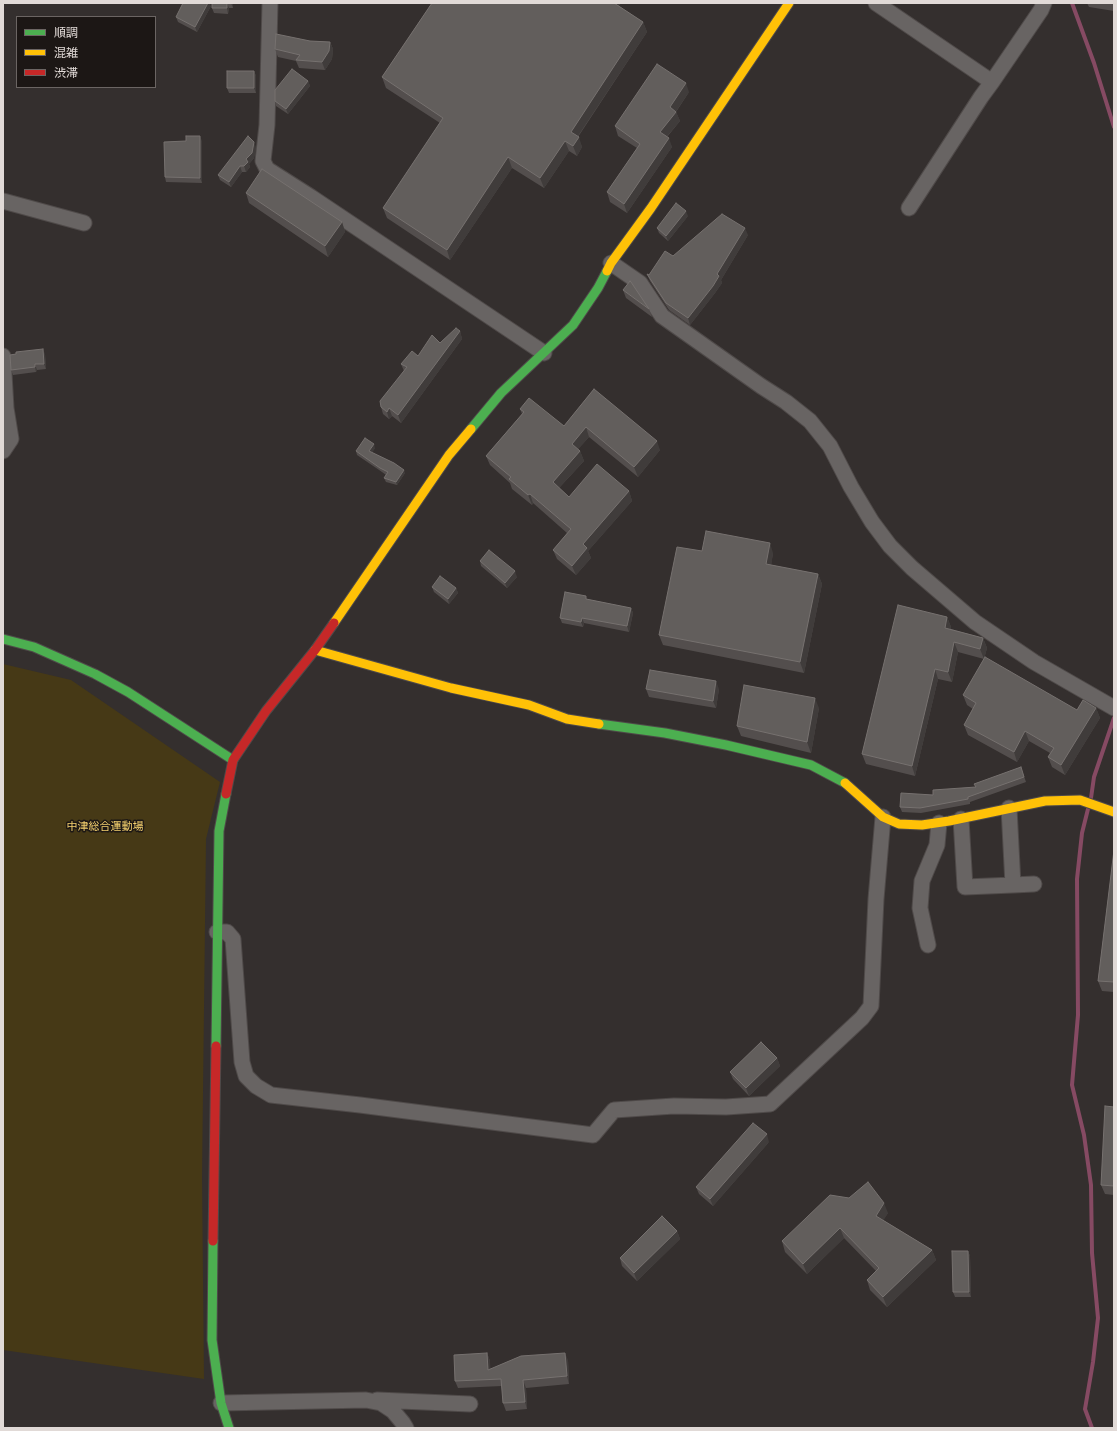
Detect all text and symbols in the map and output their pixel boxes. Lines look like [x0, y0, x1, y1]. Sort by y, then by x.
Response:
legend [16, 16, 156, 88]
text: 順調 [54, 24, 78, 42]
text: 混雑 [54, 44, 78, 62]
text: 渋滞 [54, 64, 78, 82]
park label: 中津総合運動場 [67, 820, 143, 834]

